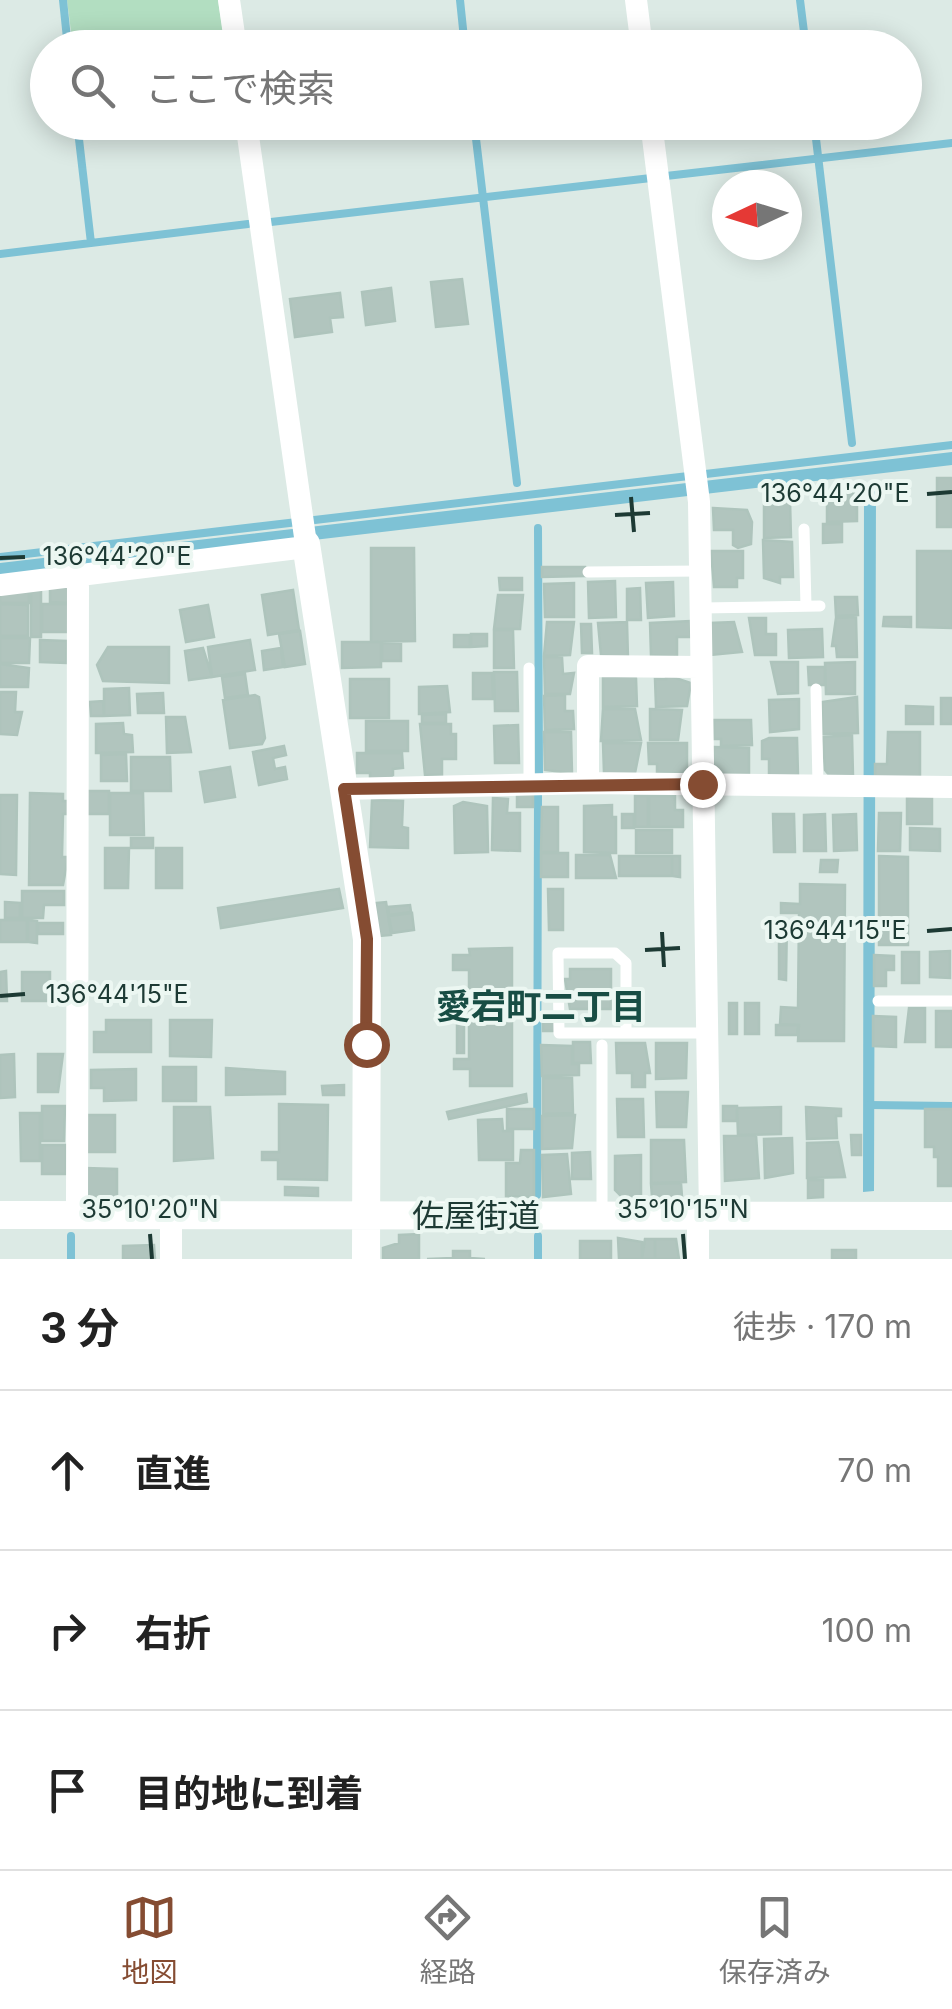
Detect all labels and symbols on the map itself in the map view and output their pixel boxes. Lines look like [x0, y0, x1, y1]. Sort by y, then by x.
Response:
north arrow [712, 170, 802, 260]
text: 136°44'20"E [761, 478, 909, 508]
text: 136°44'20"E [43, 541, 191, 571]
route end [680, 762, 726, 808]
text: 136°44'15"E [763, 915, 907, 945]
text: 136°44'15"E [45, 979, 189, 1009]
district label: 愛宕町二丁目 [436, 985, 646, 1027]
route start [344, 1022, 390, 1068]
text: 35°10'20"N [82, 1194, 218, 1224]
text: 35°10'15"N [617, 1194, 749, 1224]
street label: 佐屋街道 [412, 1196, 540, 1235]

